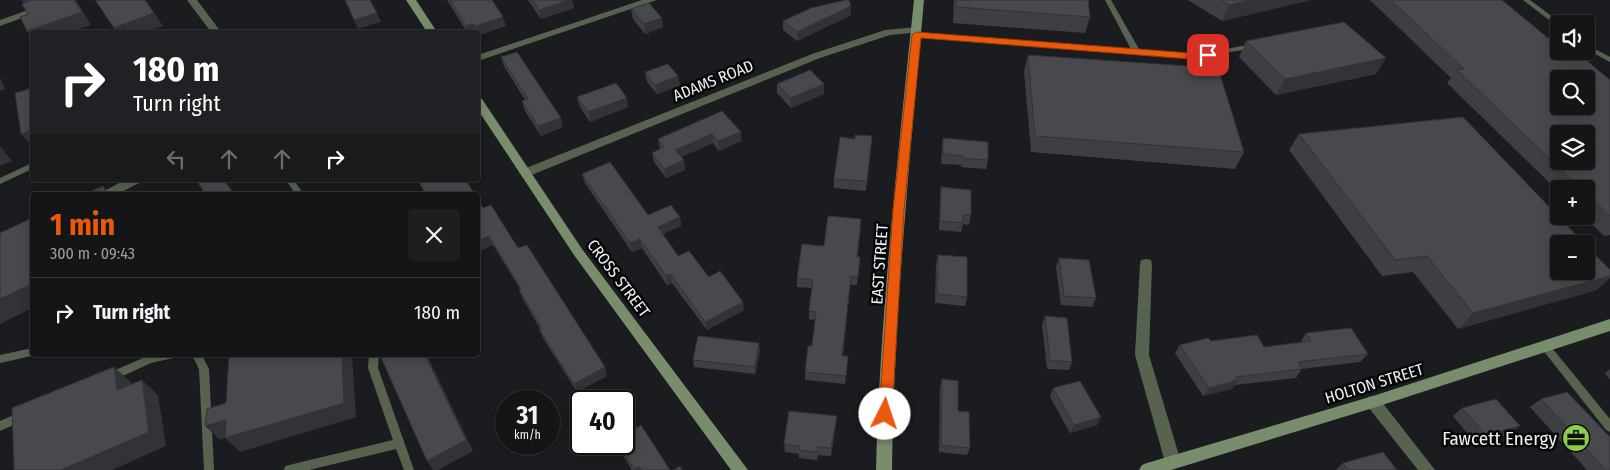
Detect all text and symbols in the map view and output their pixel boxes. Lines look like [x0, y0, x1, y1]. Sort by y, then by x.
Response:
map controls [1550, 15, 1595, 280]
button: sound [1550, 15, 1595, 60]
pin [1187, 34, 1229, 76]
icon: arrive [1194, 41, 1222, 69]
text: 180 m [133, 48, 219, 90]
icon: right [50, 50, 115, 115]
street label: ADAMS ROAD [670, 56, 756, 105]
button: search [1550, 70, 1595, 115]
text: Turn right [133, 90, 221, 117]
button: layers [1550, 125, 1595, 170]
icon: left [162, 145, 190, 173]
icon: ahead [215, 145, 243, 173]
icon: ahead [268, 145, 296, 173]
icon: right [321, 145, 349, 173]
button: + [1550, 180, 1595, 225]
text: 1 min [50, 207, 115, 243]
button: close [408, 209, 460, 261]
street label: EAST STREET [867, 222, 892, 305]
button: − [1550, 235, 1595, 280]
street label: CROSS STREET [583, 236, 654, 321]
text: 300 m · 09:43 [50, 244, 135, 263]
icon: right [50, 299, 78, 327]
text: Turn right [93, 301, 170, 324]
text: 180 m [414, 301, 460, 324]
street label: HOLTON STREET [1323, 359, 1426, 407]
position arrow [858, 387, 910, 439]
speed limit sign: 40 [570, 390, 635, 455]
text: 31 [517, 401, 538, 431]
office icon: Fawcett Energy [1561, 423, 1591, 453]
place label: Fawcett Energy [1442, 427, 1558, 450]
text: km/h [514, 428, 541, 442]

